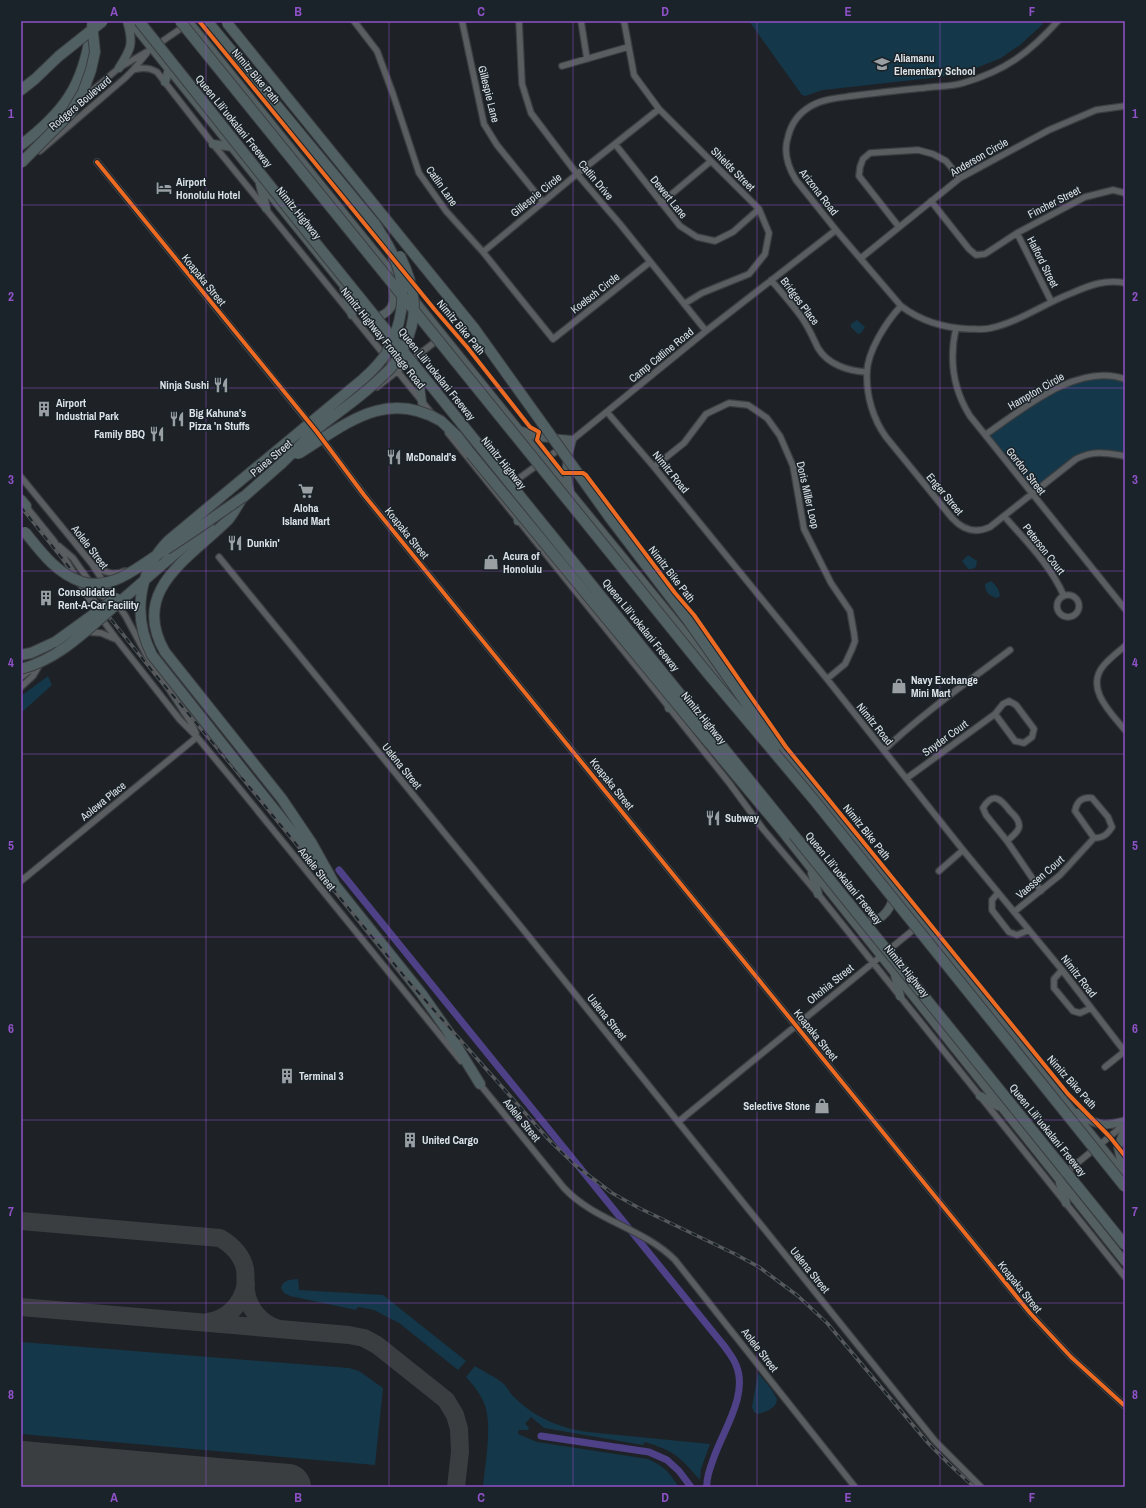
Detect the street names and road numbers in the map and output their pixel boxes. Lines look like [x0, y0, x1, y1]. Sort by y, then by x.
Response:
street label: Nimitz Bike Path [229, 46, 283, 106]
street label: Gillespie Lane [475, 64, 503, 124]
street label: Queen Liliʻuokalani Freeway [192, 72, 276, 171]
street label: Rodgers Boulevard [46, 73, 114, 133]
street label: Anderson Circle [947, 135, 1011, 180]
street label: Shields Street [708, 144, 758, 194]
street label: Catlin Drive [575, 157, 617, 203]
street label: Catlin Lane [423, 163, 461, 209]
street label: Arizona Road [796, 165, 841, 218]
street label: Gillespie Circle [508, 170, 564, 220]
street label: Dewert Lane [647, 173, 691, 221]
street label: Fincher Street [1025, 183, 1083, 221]
street label: Nimitz Highway [274, 184, 325, 243]
street label: Halford Street [1024, 234, 1062, 290]
street label: Koapaka Street [179, 251, 229, 309]
street label: Koelsch Circle [568, 270, 622, 316]
street label: Bridges Place [778, 274, 822, 328]
street label: Nimitz Highway Frontage Road [338, 285, 428, 391]
street label: Nimitz Bike Path [434, 297, 488, 357]
street label: Queen Liliʻuokalani Freeway [395, 325, 479, 424]
street label: Camp Catline Road [626, 325, 696, 385]
street label: Hampton Circle [1005, 369, 1067, 413]
street label: Nimitz Highway [479, 434, 530, 493]
street label: Paiea Street [247, 436, 295, 479]
street label: Gordon Street [1003, 444, 1049, 498]
street label: Nimitz Road [650, 448, 692, 496]
street label: Doris Miller Loop [793, 460, 823, 530]
street label: Enger Street [923, 470, 967, 518]
street label: Koapaka Street [382, 504, 432, 562]
street label: Peterson Court [1020, 521, 1068, 578]
street label: Aolele Street [68, 522, 112, 572]
street label: Nimitz Bike Path [646, 543, 698, 605]
street label: Queen Liliʻuokalani Freeway [599, 576, 683, 675]
street label: Nimitz Highway [679, 689, 730, 748]
street label: Nimitz Road [854, 700, 896, 748]
street label: Snyder Court [919, 716, 971, 759]
street label: Ualena Street [379, 740, 425, 792]
street label: Koapaka Street [587, 755, 637, 813]
street label: Aolewa Place [77, 778, 129, 824]
street label: Nimitz Bike Path [840, 801, 894, 863]
street label: Queen Liliʻuokalani Freeway [802, 829, 886, 928]
street label: Aolele Street [295, 844, 339, 894]
street label: Vaessen Court [1013, 852, 1067, 902]
street label: Nimitz Highway [882, 942, 933, 1001]
street label: Nimitz Road [1058, 952, 1100, 1000]
street label: Ohohia Street [804, 961, 857, 1007]
street label: Ualena Street [584, 991, 630, 1043]
street label: Koapaka Street [791, 1006, 841, 1064]
street label: Nimitz Bike Path [1044, 1052, 1100, 1112]
street label: Queen Liliʻuokalani Freeway [1006, 1081, 1090, 1180]
street label: Aolele Street [500, 1095, 544, 1145]
street label: Ualena Street [787, 1244, 833, 1296]
street label: Koapaka Street [995, 1258, 1045, 1316]
street label: Aolele Street [738, 1325, 782, 1375]

